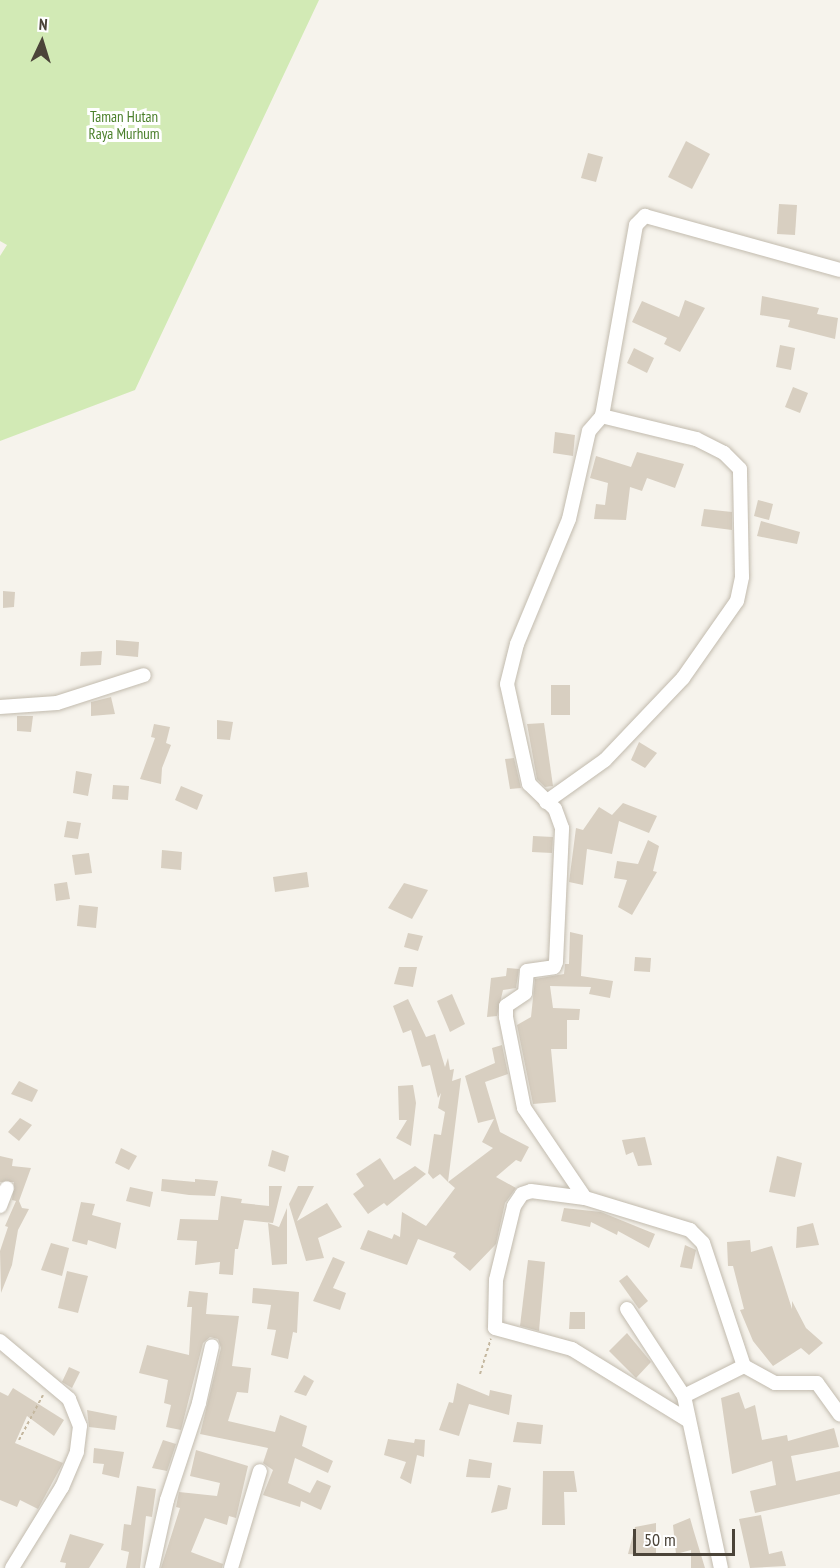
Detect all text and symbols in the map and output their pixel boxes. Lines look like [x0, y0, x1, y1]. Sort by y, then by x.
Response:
north arrow [12, 12, 72, 72]
text: N [38, 14, 48, 34]
park label: Taman Hutan Raya Murhum [88, 107, 160, 142]
scale bar [636, 1517, 738, 1555]
text: 50 m [644, 1528, 676, 1551]

